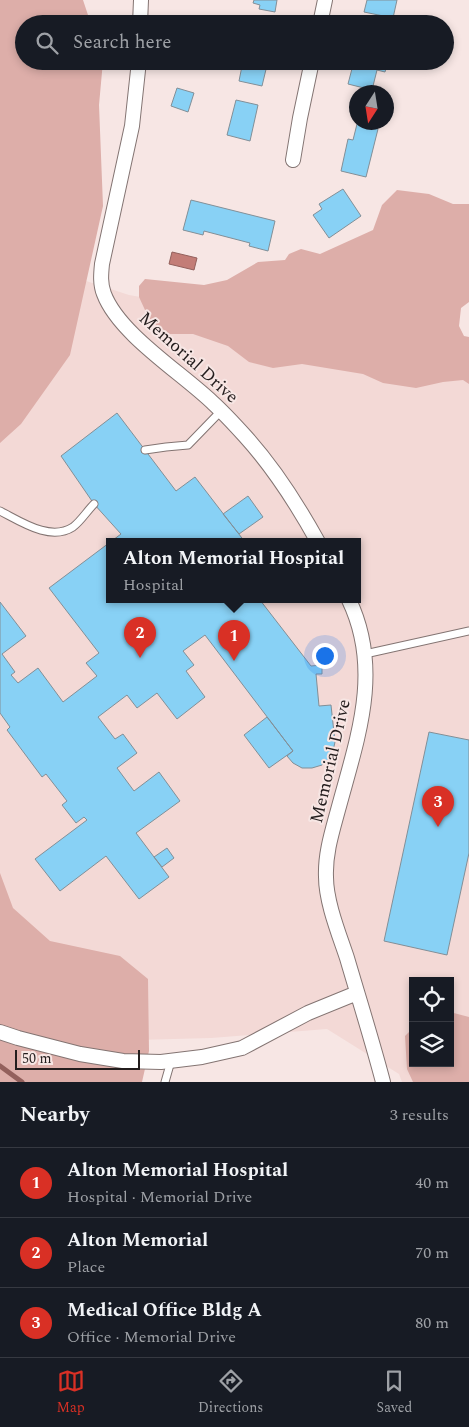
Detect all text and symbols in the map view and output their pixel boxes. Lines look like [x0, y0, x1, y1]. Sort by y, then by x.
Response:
search box [15, 15, 454, 70]
text: Search here [73, 28, 172, 57]
icon: search [33, 29, 61, 57]
north arrow [349, 85, 394, 130]
street label: Memorial Drive [133, 305, 245, 410]
popup [106, 538, 361, 603]
text: Alton Memorial Hospital [123, 544, 344, 573]
text: Hospital [123, 573, 184, 597]
pin: 2 [124, 617, 156, 658]
pin: 1 [218, 620, 250, 661]
your location [312, 643, 338, 669]
street label: Memorial Drive [303, 696, 358, 826]
pin: 3 [422, 786, 454, 827]
map controls [409, 977, 454, 1067]
button: locate [409, 977, 454, 1022]
button: layers [409, 1022, 454, 1067]
scale bar [15, 1047, 140, 1070]
text: 50 m [22, 1048, 52, 1069]
text: Nearby [20, 1099, 90, 1131]
text: 3 results [390, 1103, 449, 1127]
text: Alton Memorial Hospital [67, 1156, 288, 1185]
text: 1 [32, 1171, 40, 1195]
text: 40 m [415, 1171, 449, 1195]
text: Hospital · Memorial Drive [67, 1185, 252, 1209]
text: Alton Memorial [67, 1226, 208, 1255]
text: 2 [32, 1241, 40, 1265]
text: 70 m [415, 1241, 449, 1265]
text: Place [67, 1255, 105, 1279]
text: Medical Office Bldg A [67, 1296, 262, 1325]
text: 3 [32, 1311, 40, 1335]
text: 80 m [415, 1311, 449, 1335]
text: Office · Memorial Drive [67, 1325, 236, 1349]
tab: Map [57, 1367, 85, 1418]
tab: Directions [198, 1367, 263, 1418]
tab: Saved [377, 1367, 412, 1418]

